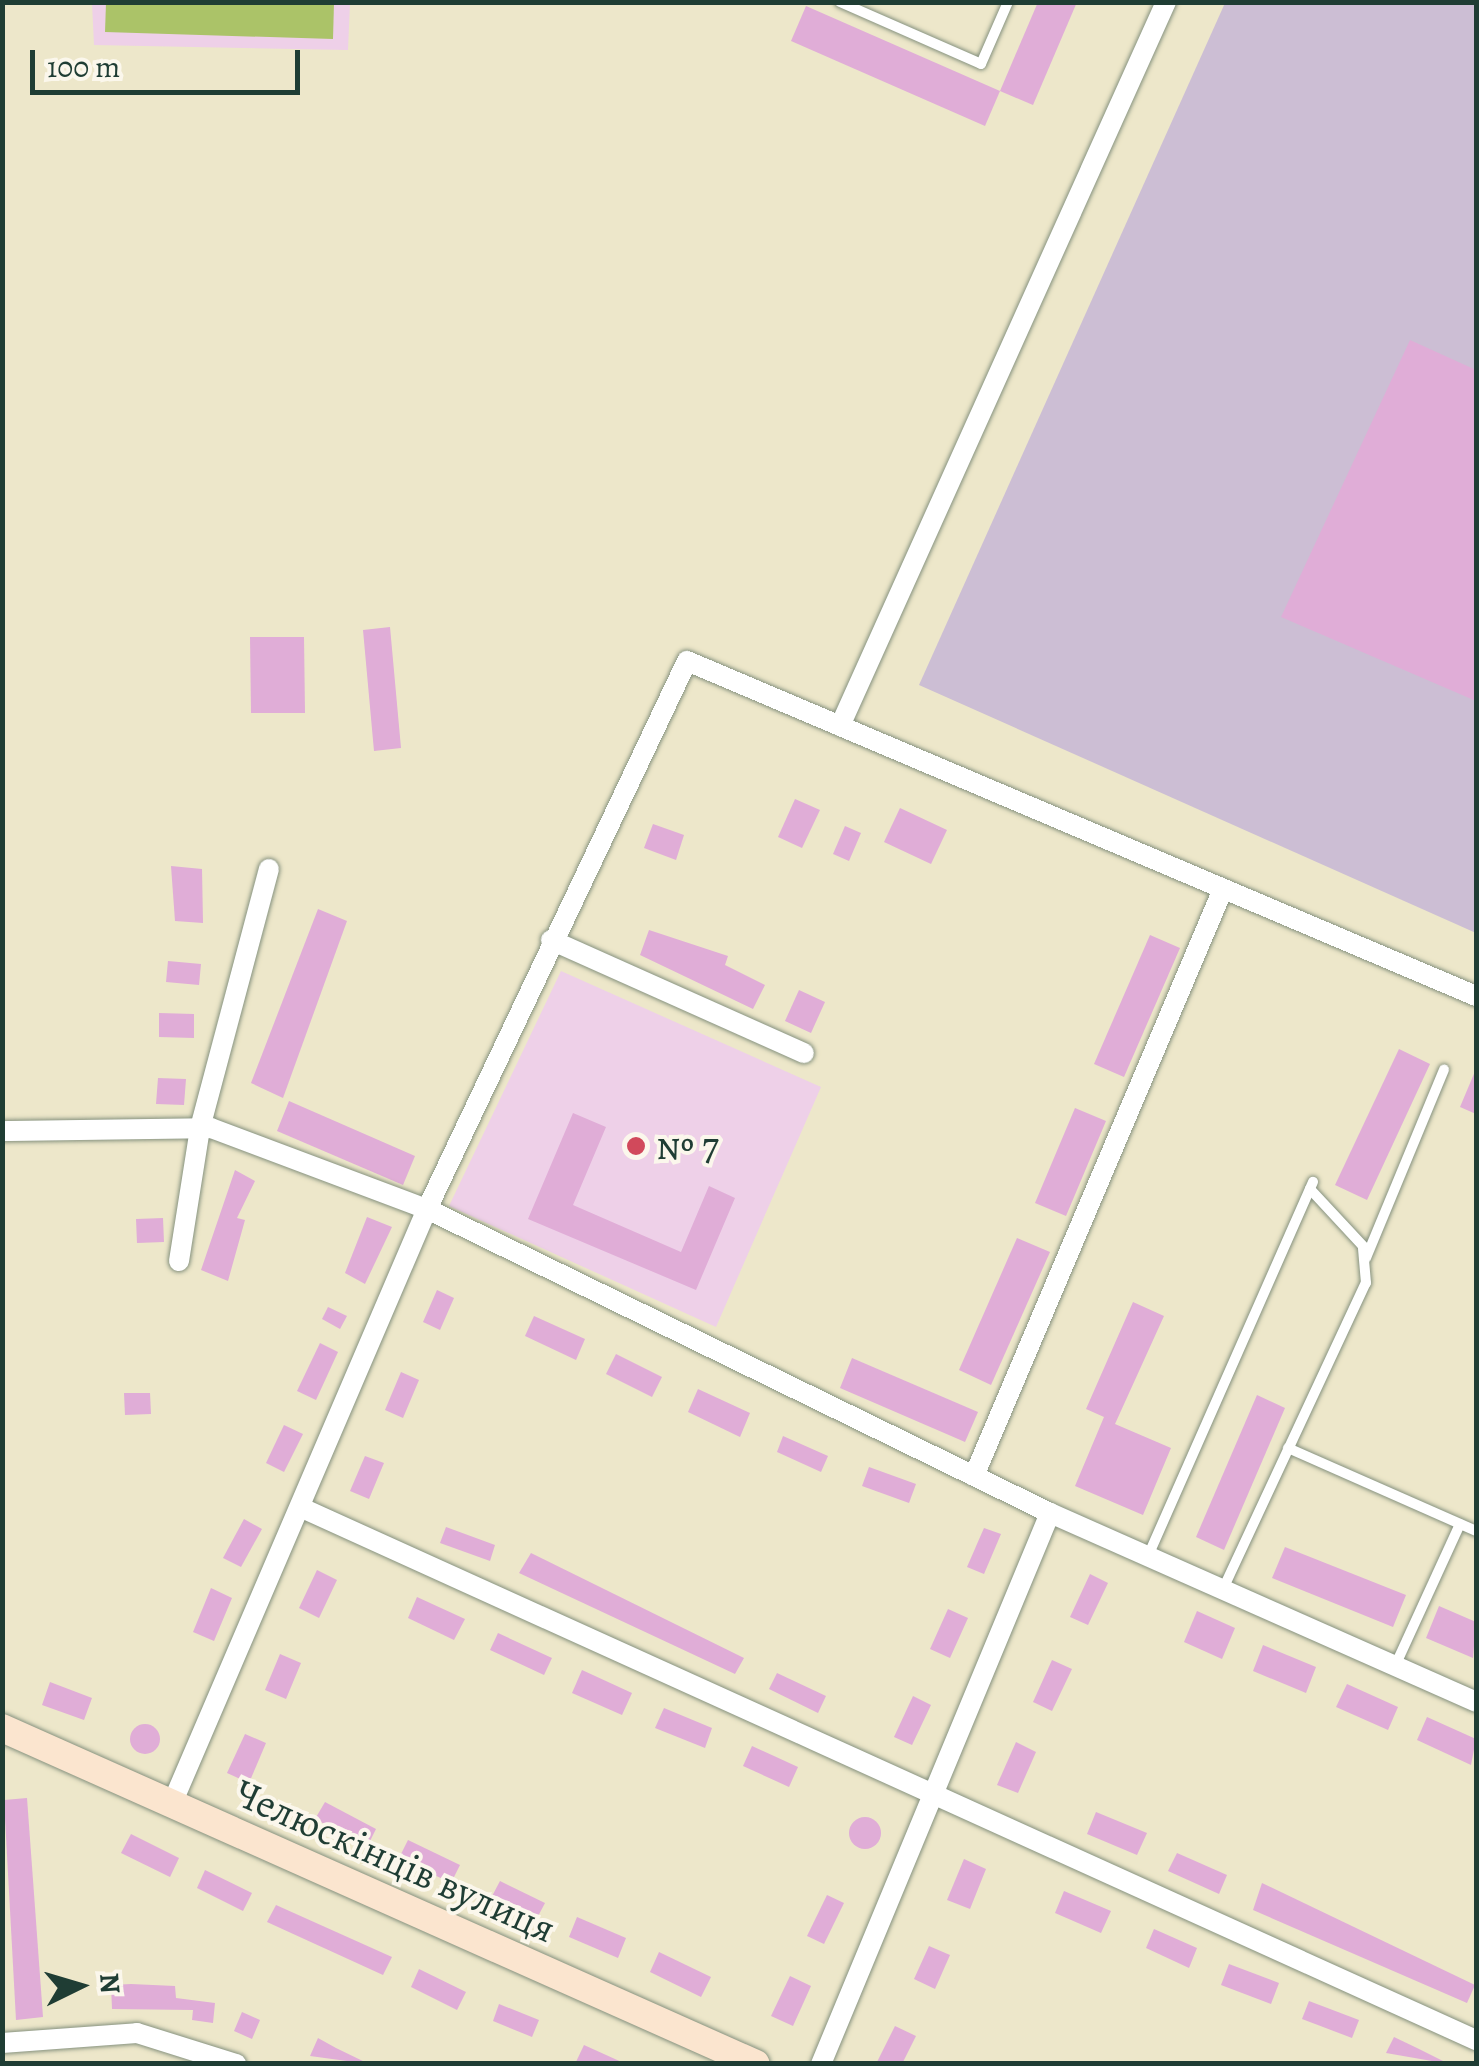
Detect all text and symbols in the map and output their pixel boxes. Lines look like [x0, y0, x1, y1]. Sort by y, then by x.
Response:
scale bar [35, 30, 305, 92]
text: 100 m [47, 47, 120, 87]
place label: № 7 [656, 1122, 719, 1170]
marker: № 7 [625, 1135, 647, 1157]
street label: Челюскінців вулиця [227, 1769, 563, 1953]
north arrow [30, 1936, 130, 2036]
text: N [90, 1972, 130, 1995]

